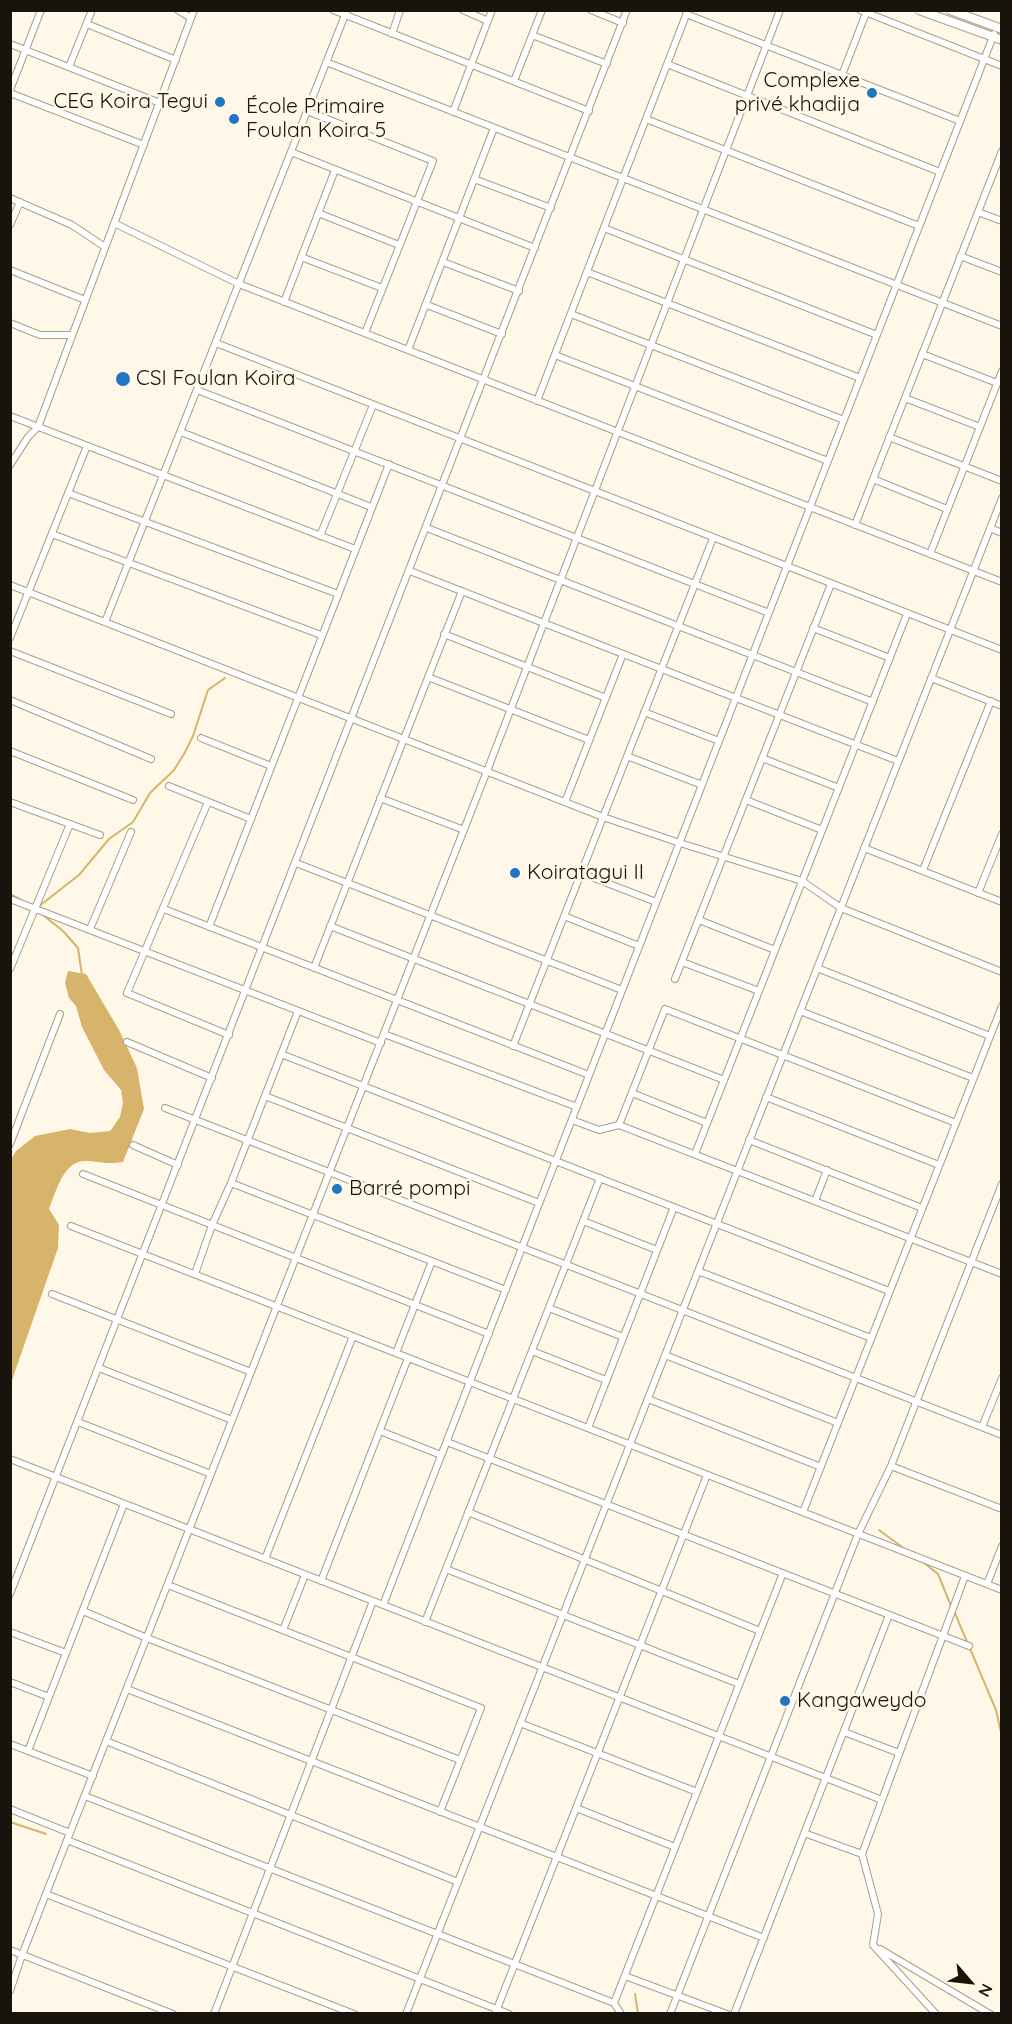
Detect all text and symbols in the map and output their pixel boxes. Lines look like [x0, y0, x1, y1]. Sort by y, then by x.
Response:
place label: Complexe privé khadija [735, 68, 860, 118]
marker: Complexe privé khadija [865, 86, 879, 100]
place label: CEG Koira Tegui [54, 89, 208, 115]
place label: École Primaire Foulan Koira 5 [246, 94, 386, 144]
marker: CEG Koira Tegui [213, 95, 227, 109]
marker: École Primaire Foulan Koira 5 [227, 112, 241, 126]
place label: CSI Foulan Koira [136, 366, 296, 392]
marker: CSI Foulan Koira [114, 370, 132, 388]
place label: Koiratagui II [527, 860, 644, 886]
marker: Koiratagui II [508, 866, 522, 880]
place label: Barré pompi [349, 1176, 470, 1202]
marker: Barré pompi [330, 1182, 344, 1196]
place label: Kangaweydo [797, 1688, 926, 1714]
marker: Kangaweydo [778, 1694, 792, 1708]
north arrow [940, 1952, 1000, 2012]
text: N [974, 1981, 997, 2000]

